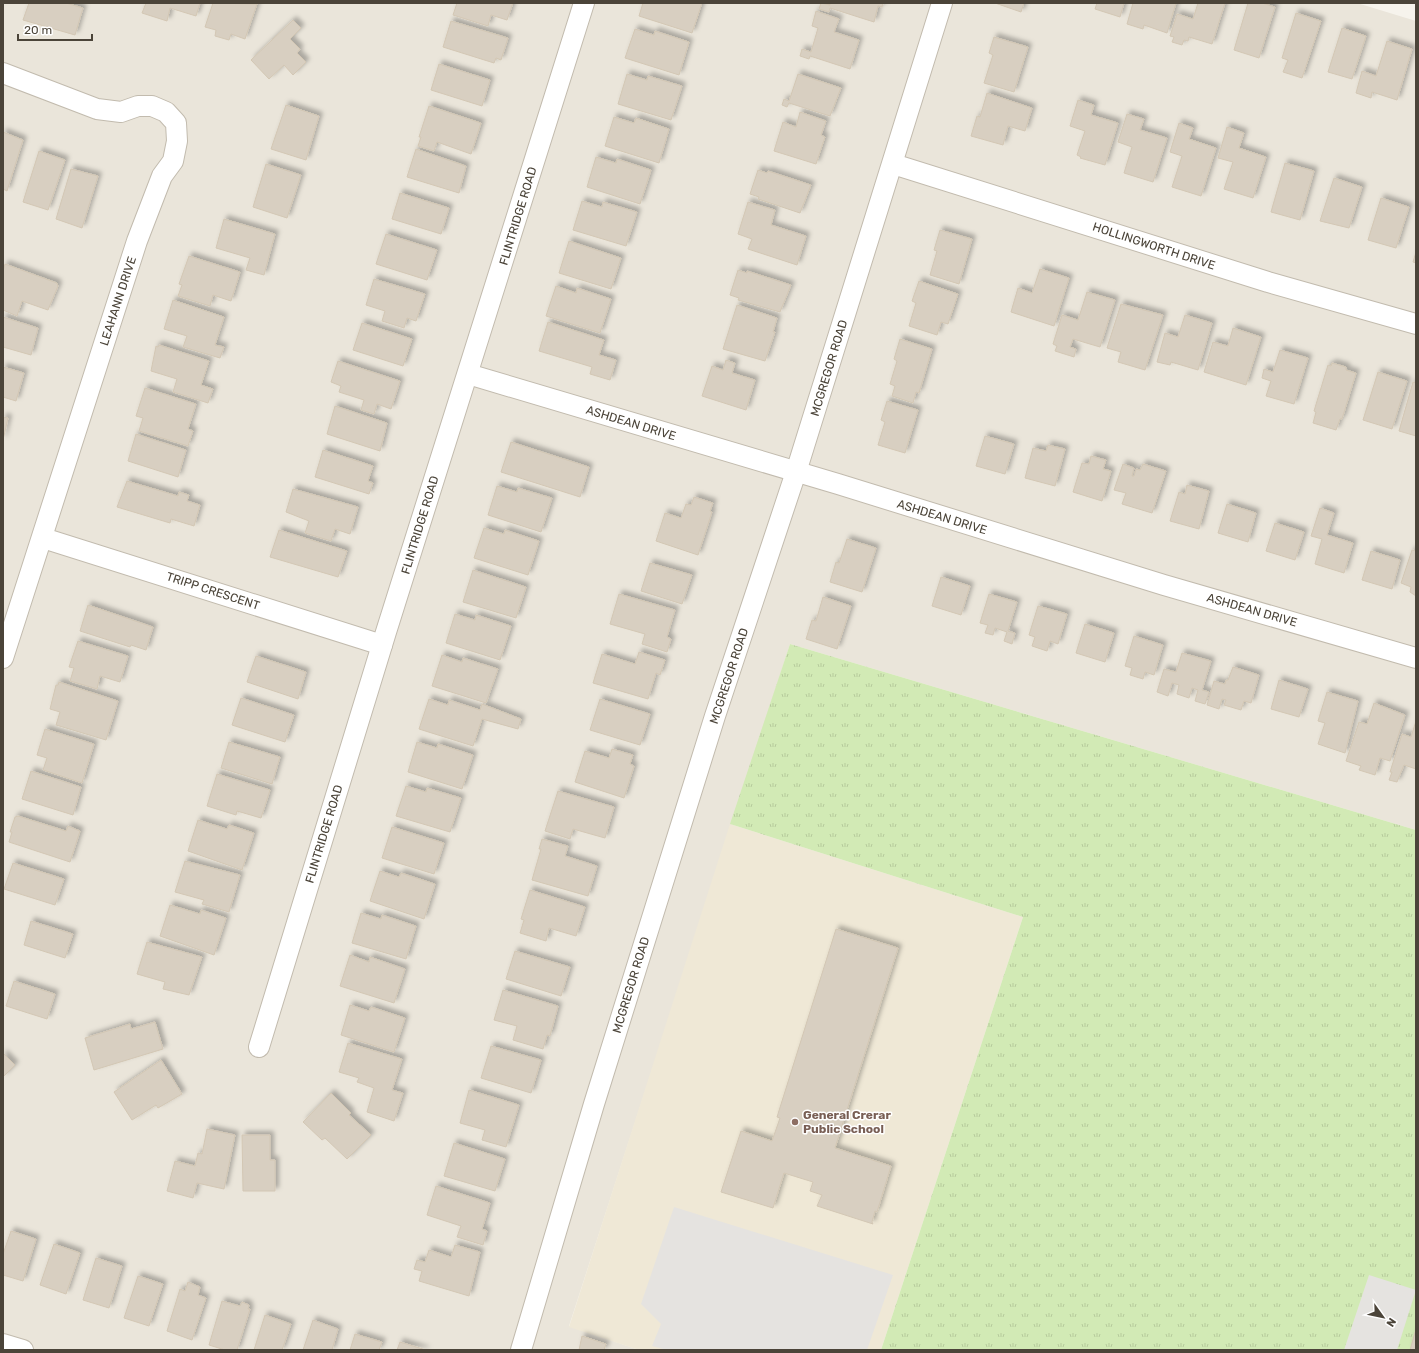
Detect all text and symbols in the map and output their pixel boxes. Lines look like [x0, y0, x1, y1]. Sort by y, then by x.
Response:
scale bar [18, 16, 92, 42]
text: 20 m [24, 23, 52, 37]
street label: FLINTRIDGE ROAD [496, 165, 540, 267]
street label: HOLLINGWORTH DRIVE [1091, 220, 1217, 272]
street label: LEAHANN DRIVE [97, 255, 139, 347]
street label: MCGREGOR ROAD [808, 318, 850, 418]
street label: ASHDEAN DRIVE [584, 403, 678, 443]
street label: FLINTRIDGE ROAD [398, 474, 442, 576]
street label: ASHDEAN DRIVE [895, 497, 989, 537]
street label: TRIPP CRESCENT [165, 569, 261, 613]
street label: ASHDEAN DRIVE [1205, 590, 1299, 630]
street label: MCGREGOR ROAD [707, 626, 751, 726]
street label: FLINTRIDGE ROAD [302, 783, 346, 885]
street label: MCGREGOR ROAD [610, 935, 652, 1035]
place label: General Crerar Public School [803, 1108, 891, 1136]
marker: General Crerar Public School [790, 1117, 800, 1127]
north arrow [1363, 1297, 1403, 1337]
text: N [1383, 1315, 1399, 1329]

